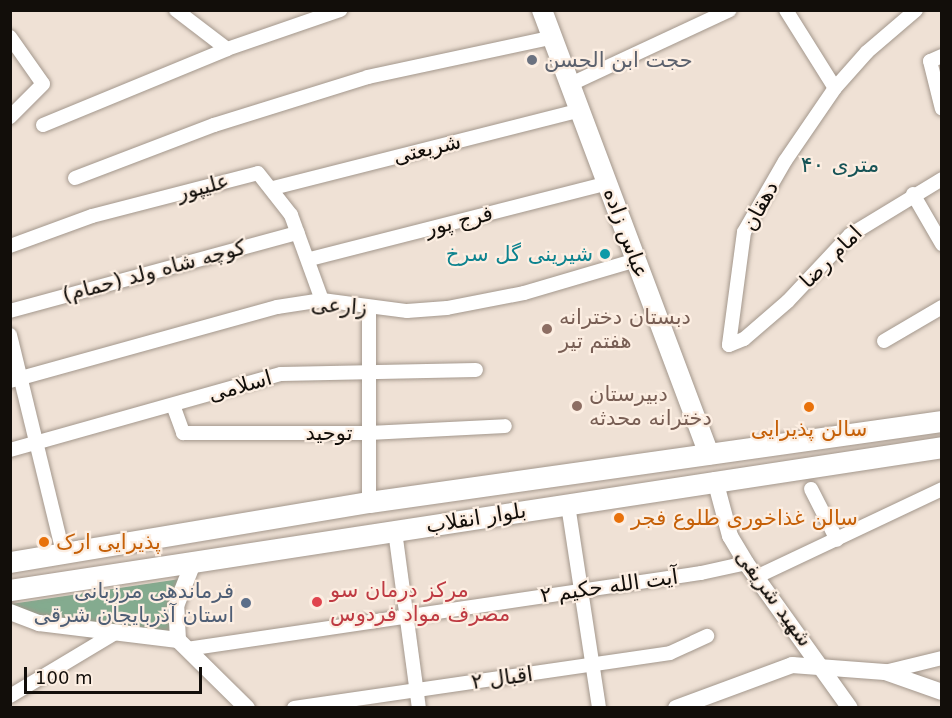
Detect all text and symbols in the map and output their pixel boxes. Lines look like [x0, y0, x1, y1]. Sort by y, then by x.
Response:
place label: حجت ابن الحسن [544, 47, 693, 73]
marker: حجت ابن الحسن [525, 53, 539, 67]
street label: شریعتی [390, 128, 464, 170]
district label: ۴۰ متری [801, 152, 879, 178]
street label: علیپور [174, 168, 232, 206]
street label: دهقان [736, 177, 784, 235]
street label: عباس زاده [598, 185, 654, 281]
street label: فرج پور [423, 200, 495, 242]
street label: امام رضا [795, 221, 867, 293]
street label: کوچه شاه ولد (حمام) [60, 234, 248, 308]
place label: شیرینی گل سرخ [446, 241, 593, 267]
marker: شیرینی گل سرخ [598, 247, 612, 261]
street label: زارعی [310, 291, 368, 321]
place label: دبستان دخترانه هفتم تیر [559, 304, 691, 354]
marker: دبستان دخترانه هفتم تیر [540, 322, 554, 336]
street label: اسلامی [205, 365, 275, 407]
place label: دبیرستان دخترانه محدثه [589, 381, 712, 431]
marker: دبیرستان دخترانه محدثه [570, 399, 584, 413]
marker: سالن پذیرایی [802, 400, 816, 414]
place label: سالن پذیرایی [751, 416, 867, 442]
street label: توحید [305, 420, 353, 446]
street label: بلوار انقلاب [424, 498, 528, 538]
place label: سالن غذاخوری طلوع فجر [631, 505, 858, 531]
marker: سالن غذاخوری طلوع فجر [612, 511, 626, 525]
place label: پذیرایی ارک [56, 529, 161, 555]
marker: پذیرایی ارک [37, 535, 51, 549]
street label: شهید شریفى [730, 544, 818, 652]
street label: آیت الله حکیم ۲ [538, 564, 680, 608]
place label: مرکز درمان سو مصرف مواد فردوس [330, 577, 510, 627]
place label: فرماندهی مرزبانی استان آذربایجان شرقی [34, 578, 234, 628]
marker: مرکز درمان سو مصرف مواد فردوس [308, 593, 326, 611]
marker: فرماندهی مرزبانی استان آذربایجان شرقی [239, 596, 253, 610]
scale bar [27, 655, 206, 693]
street label: اقبال ۲ [470, 661, 534, 695]
text: 100 m [35, 667, 93, 688]

